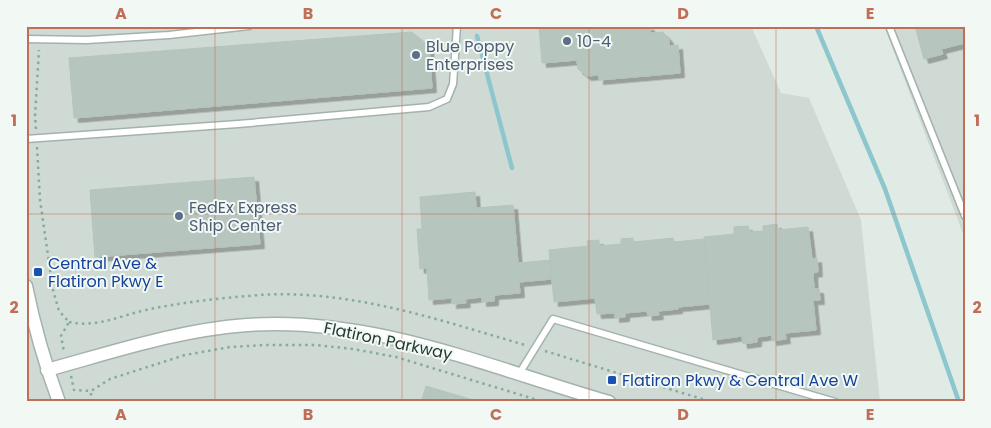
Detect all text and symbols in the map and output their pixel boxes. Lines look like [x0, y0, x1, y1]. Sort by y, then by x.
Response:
text: A [115, 2, 127, 25]
text: B [303, 2, 313, 25]
text: C [490, 2, 502, 25]
text: D [677, 2, 689, 25]
text: E [866, 2, 874, 25]
place label: 10-4 [577, 30, 611, 53]
place label: Blue Poppy Enterprises [426, 35, 514, 76]
marker: 10-4 [561, 35, 573, 47]
marker: Blue Poppy Enterprises [410, 49, 422, 61]
text: 1 [11, 109, 17, 132]
text: 1 [974, 109, 980, 132]
place label: FedEx Express Ship Center [189, 196, 297, 237]
marker: FedEx Express Ship Center [173, 210, 185, 222]
place label: Central Ave & Flatiron Pkwy E [48, 252, 163, 293]
marker: Central Ave & Flatiron Pkwy E [32, 266, 44, 278]
text: 2 [9, 296, 19, 319]
text: 2 [972, 296, 982, 319]
street label: Flatiron Parkway [322, 316, 454, 366]
place label: Flatiron Pkwy & Central Ave W [622, 369, 859, 392]
marker: Flatiron Pkwy & Central Ave W [606, 374, 618, 386]
text: A [115, 403, 127, 426]
text: B [303, 403, 313, 426]
text: C [490, 403, 502, 426]
text: D [677, 403, 689, 426]
text: E [866, 403, 874, 426]

